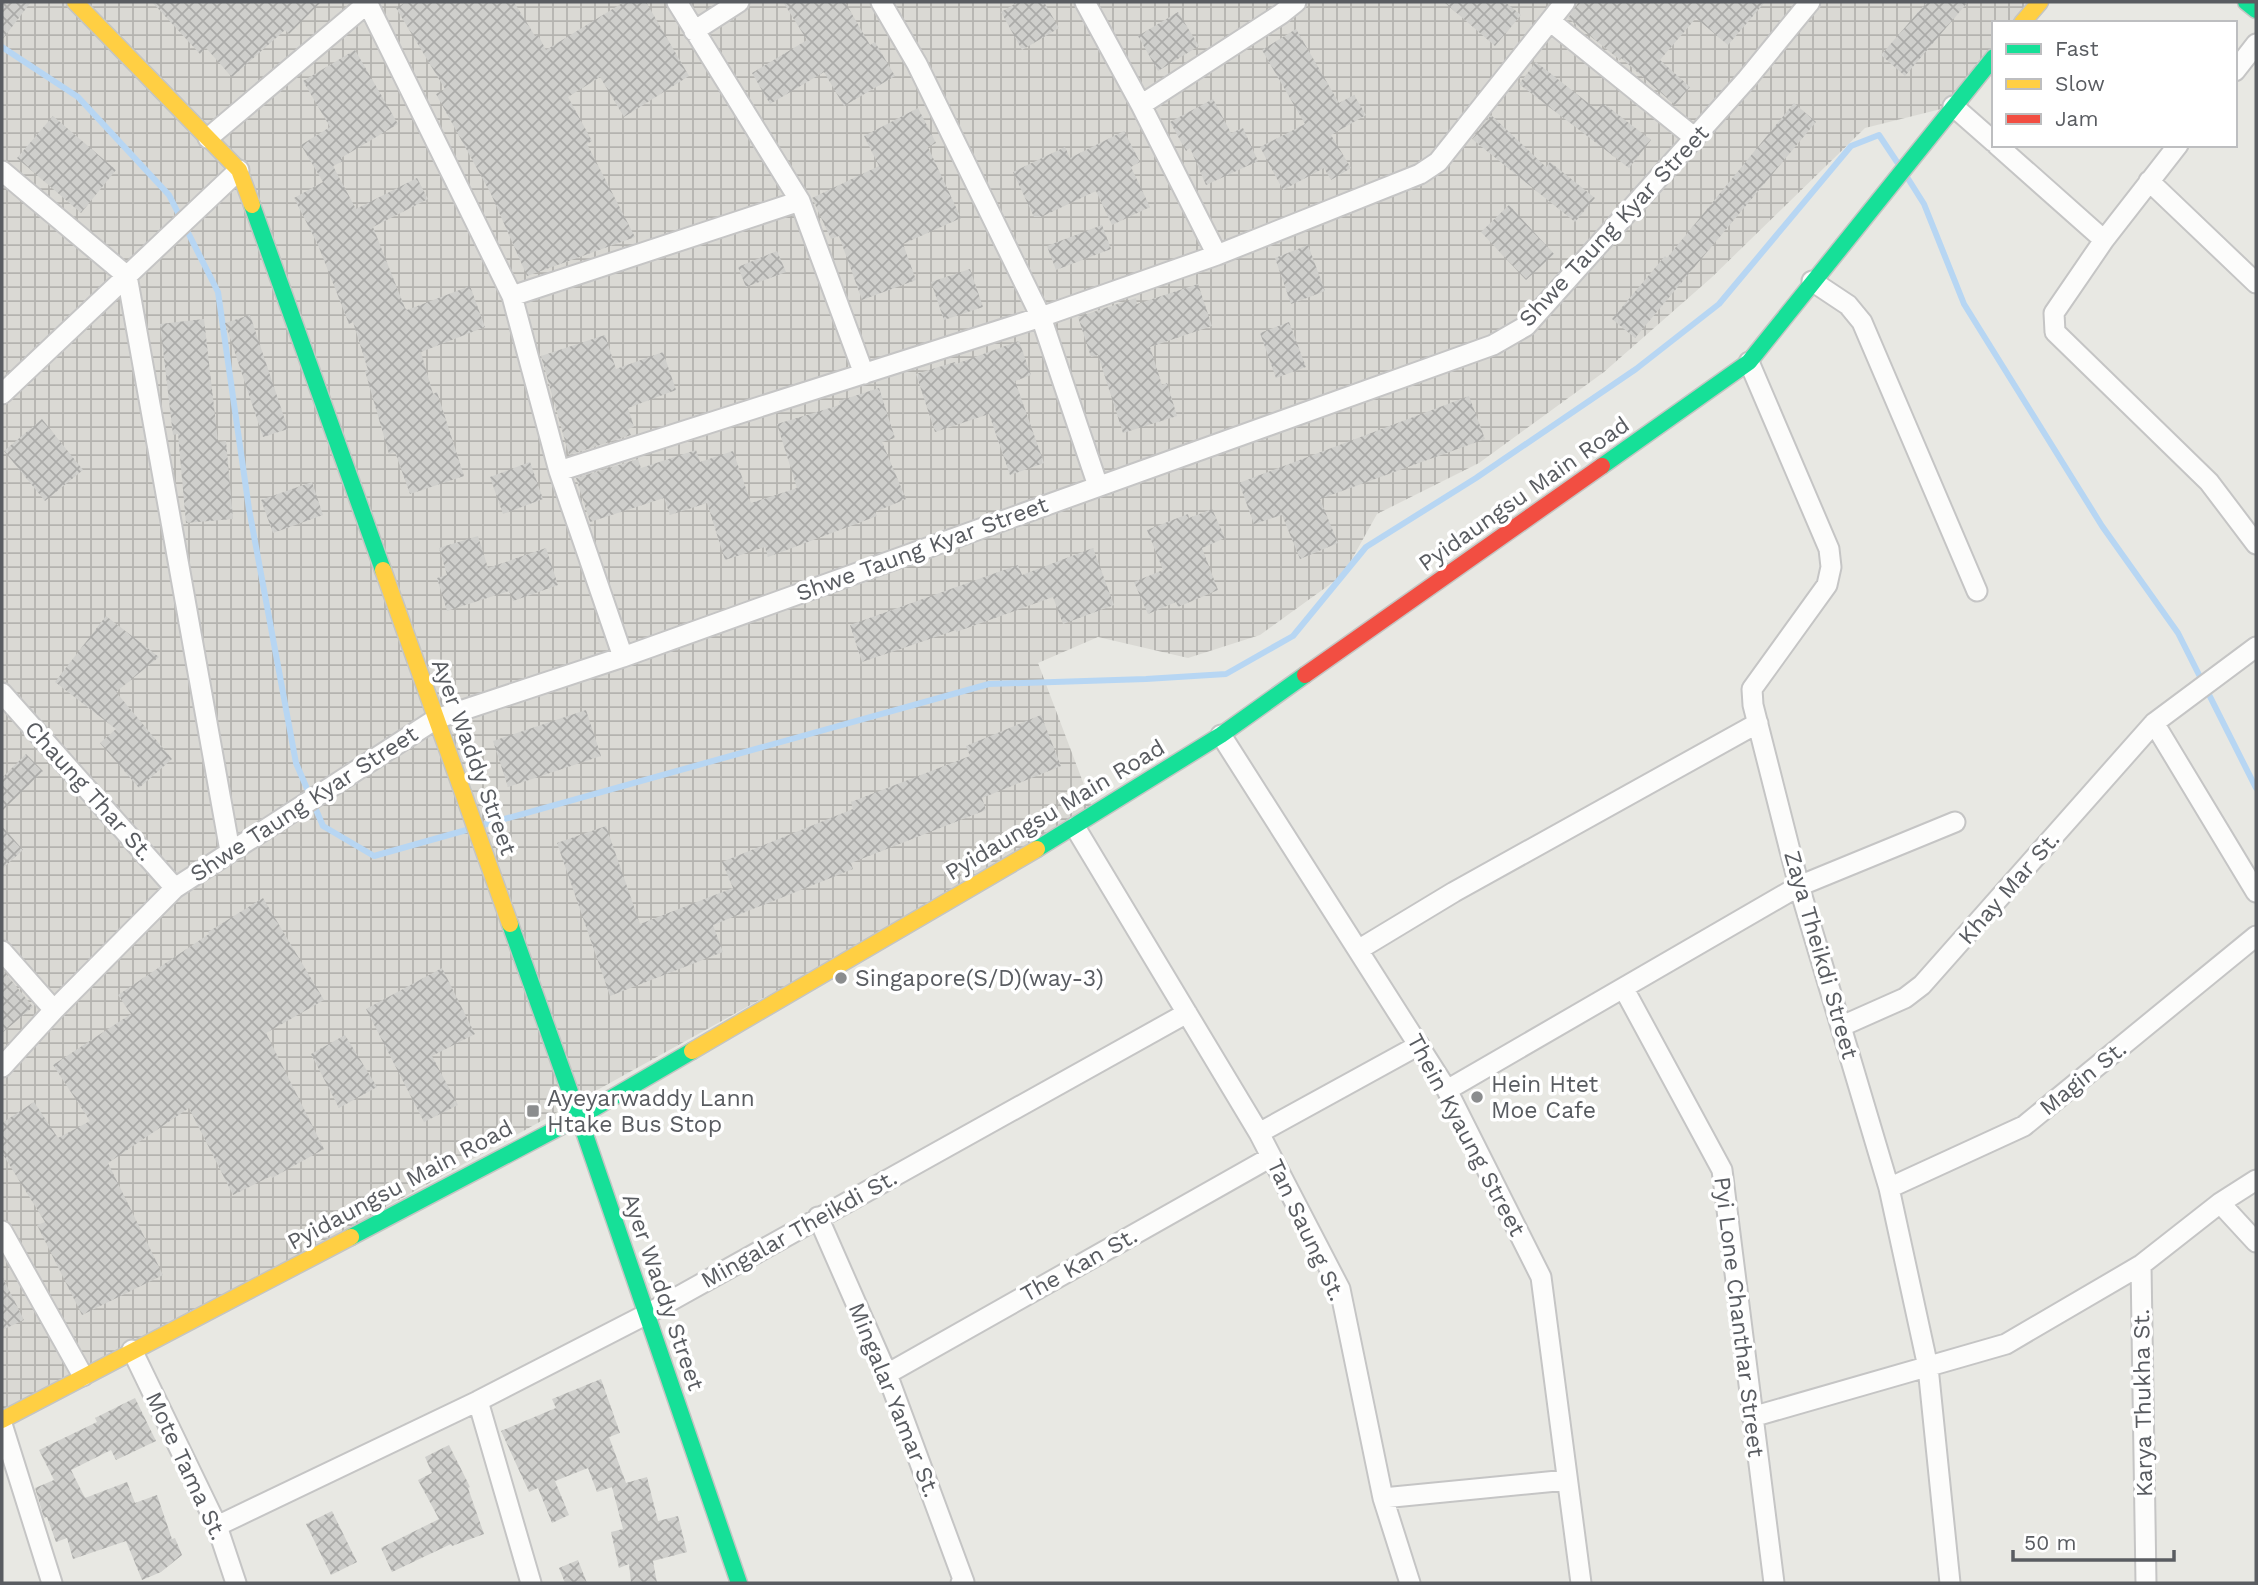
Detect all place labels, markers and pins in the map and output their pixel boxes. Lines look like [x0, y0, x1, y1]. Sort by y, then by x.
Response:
place label: Singapore(S/D)(way-3) [855, 965, 1104, 992]
marker: Singapore(S/D)(way-3) [833, 970, 849, 986]
place label: Hein Htet Moe Cafe [1491, 1071, 1599, 1124]
place label: Ayeyarwaddy Lann Htake Bus Stop [547, 1085, 755, 1138]
marker: Hein Htet Moe Cafe [1469, 1089, 1485, 1105]
marker: Ayeyarwaddy Lann Htake Bus Stop [525, 1103, 541, 1119]

